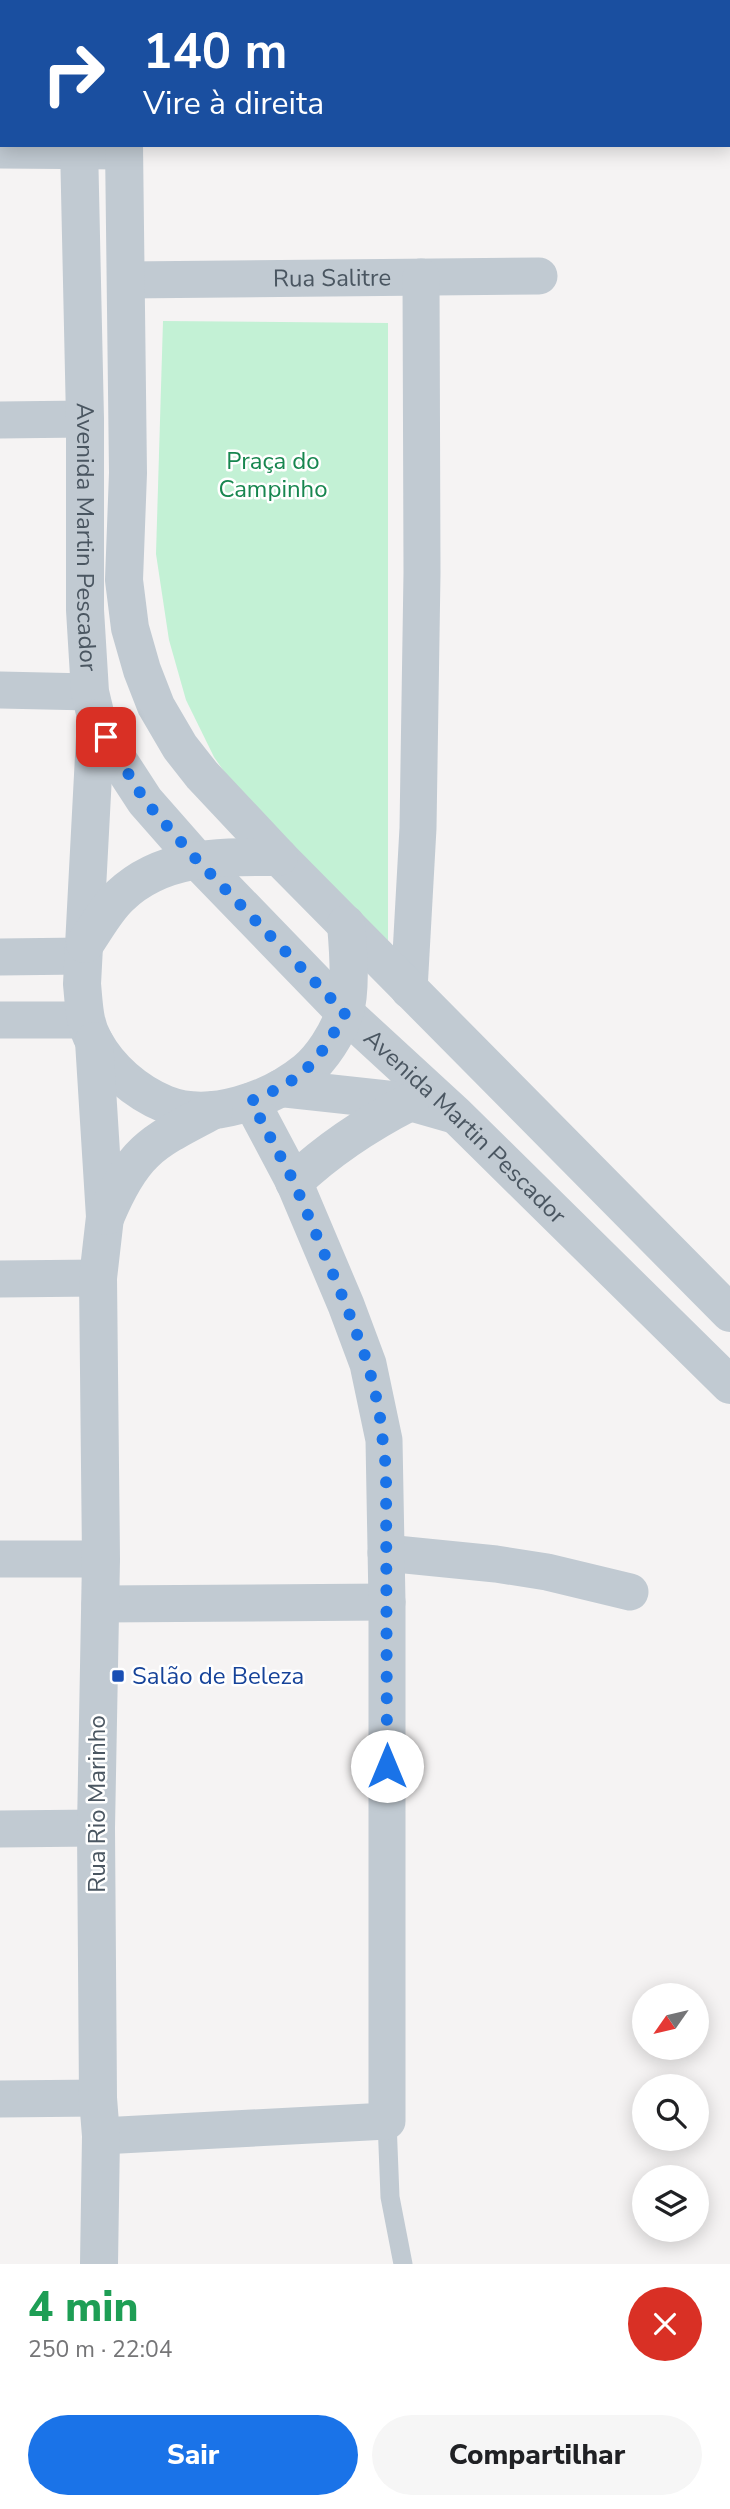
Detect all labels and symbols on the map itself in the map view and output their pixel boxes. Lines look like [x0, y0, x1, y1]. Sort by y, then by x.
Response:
street label: Rua Salitre [273, 261, 391, 295]
street label: Avenida Martin Pescador [69, 402, 105, 673]
park label: Praça do Campinho [218, 445, 328, 505]
pin [76, 707, 136, 767]
street label: Avenida Martin Pescador [357, 1022, 574, 1231]
place label: Salão de Beleza [132, 1660, 304, 1692]
marker: Salão de Beleza [110, 1668, 126, 1684]
street label: Rua Rio Marinho [81, 1715, 113, 1893]
position arrow [350, 1729, 424, 1803]
north arrow [632, 1983, 709, 2060]

